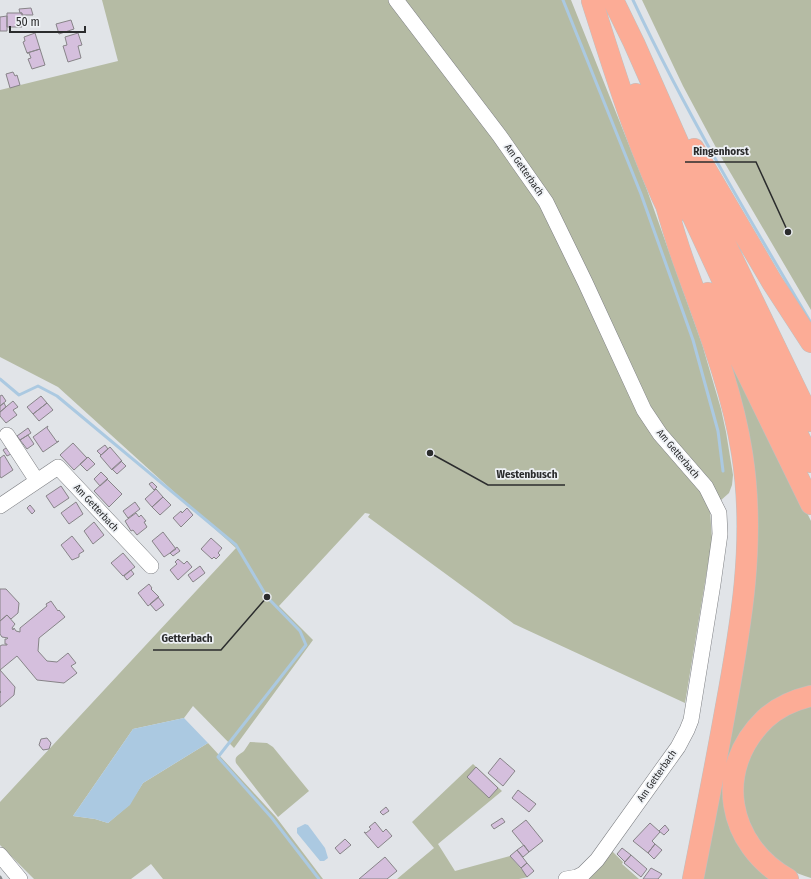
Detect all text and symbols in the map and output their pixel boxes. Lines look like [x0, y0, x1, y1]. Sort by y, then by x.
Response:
scale bar [10, 8, 85, 34]
text: 50 m [16, 15, 40, 29]
callout: Ringenhorst [685, 139, 756, 162]
street label: Am Getterbach [502, 142, 546, 198]
text: Ringenhorst [693, 145, 749, 158]
street label: Am Getterbach [654, 427, 702, 481]
callout: Westenbusch [488, 462, 565, 485]
text: Westenbusch [497, 468, 558, 481]
street label: Am Getterbach [71, 482, 121, 534]
callout: Getterbach [153, 627, 221, 650]
text: Getterbach [161, 632, 213, 645]
street label: Am Getterbach [635, 748, 679, 804]

